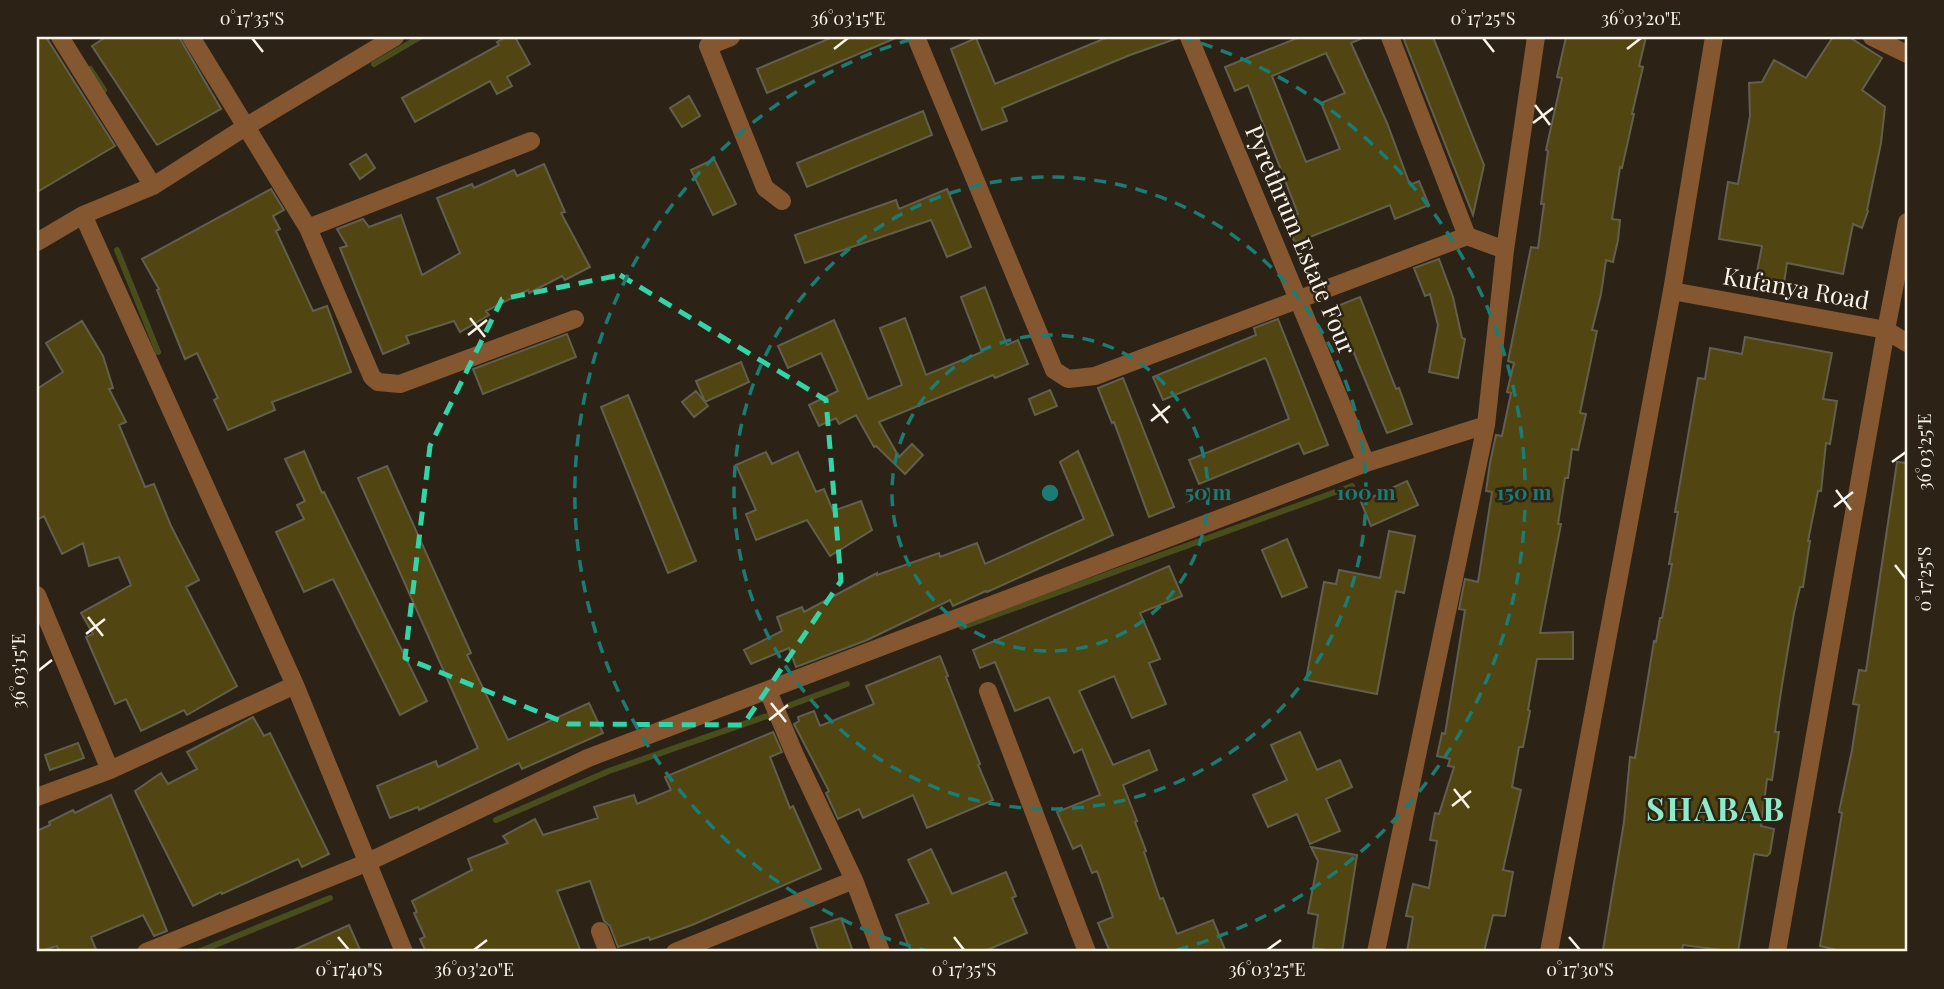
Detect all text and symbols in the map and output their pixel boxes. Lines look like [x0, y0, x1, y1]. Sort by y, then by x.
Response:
text: 0°17'35"S [220, 6, 284, 30]
text: 36°03'15"E [811, 6, 885, 30]
text: 0°17'25"S [1451, 6, 1515, 30]
text: 36°03'20"E [1601, 6, 1681, 30]
street label: Pyrethrum Estate Four [1239, 120, 1365, 359]
street label: Kufanya Road [1721, 258, 1872, 316]
text: 36°03'25"E [1912, 413, 1936, 491]
text: 50 m [1184, 477, 1232, 505]
text: 100 m [1336, 477, 1396, 505]
text: 150 m [1497, 477, 1551, 505]
centre of rings [1038, 481, 1062, 505]
text: 0°17'25"S [1912, 547, 1936, 611]
text: 36°03'15"E [6, 634, 30, 708]
district label: SHABAB [1646, 786, 1786, 829]
text: 0°17'40"S [316, 957, 382, 981]
text: 36°03'20"E [434, 957, 514, 981]
text: 0°17'35"S [932, 957, 996, 981]
text: 36°03'25"E [1228, 957, 1306, 981]
text: 0°17'30"S [1546, 957, 1614, 981]

